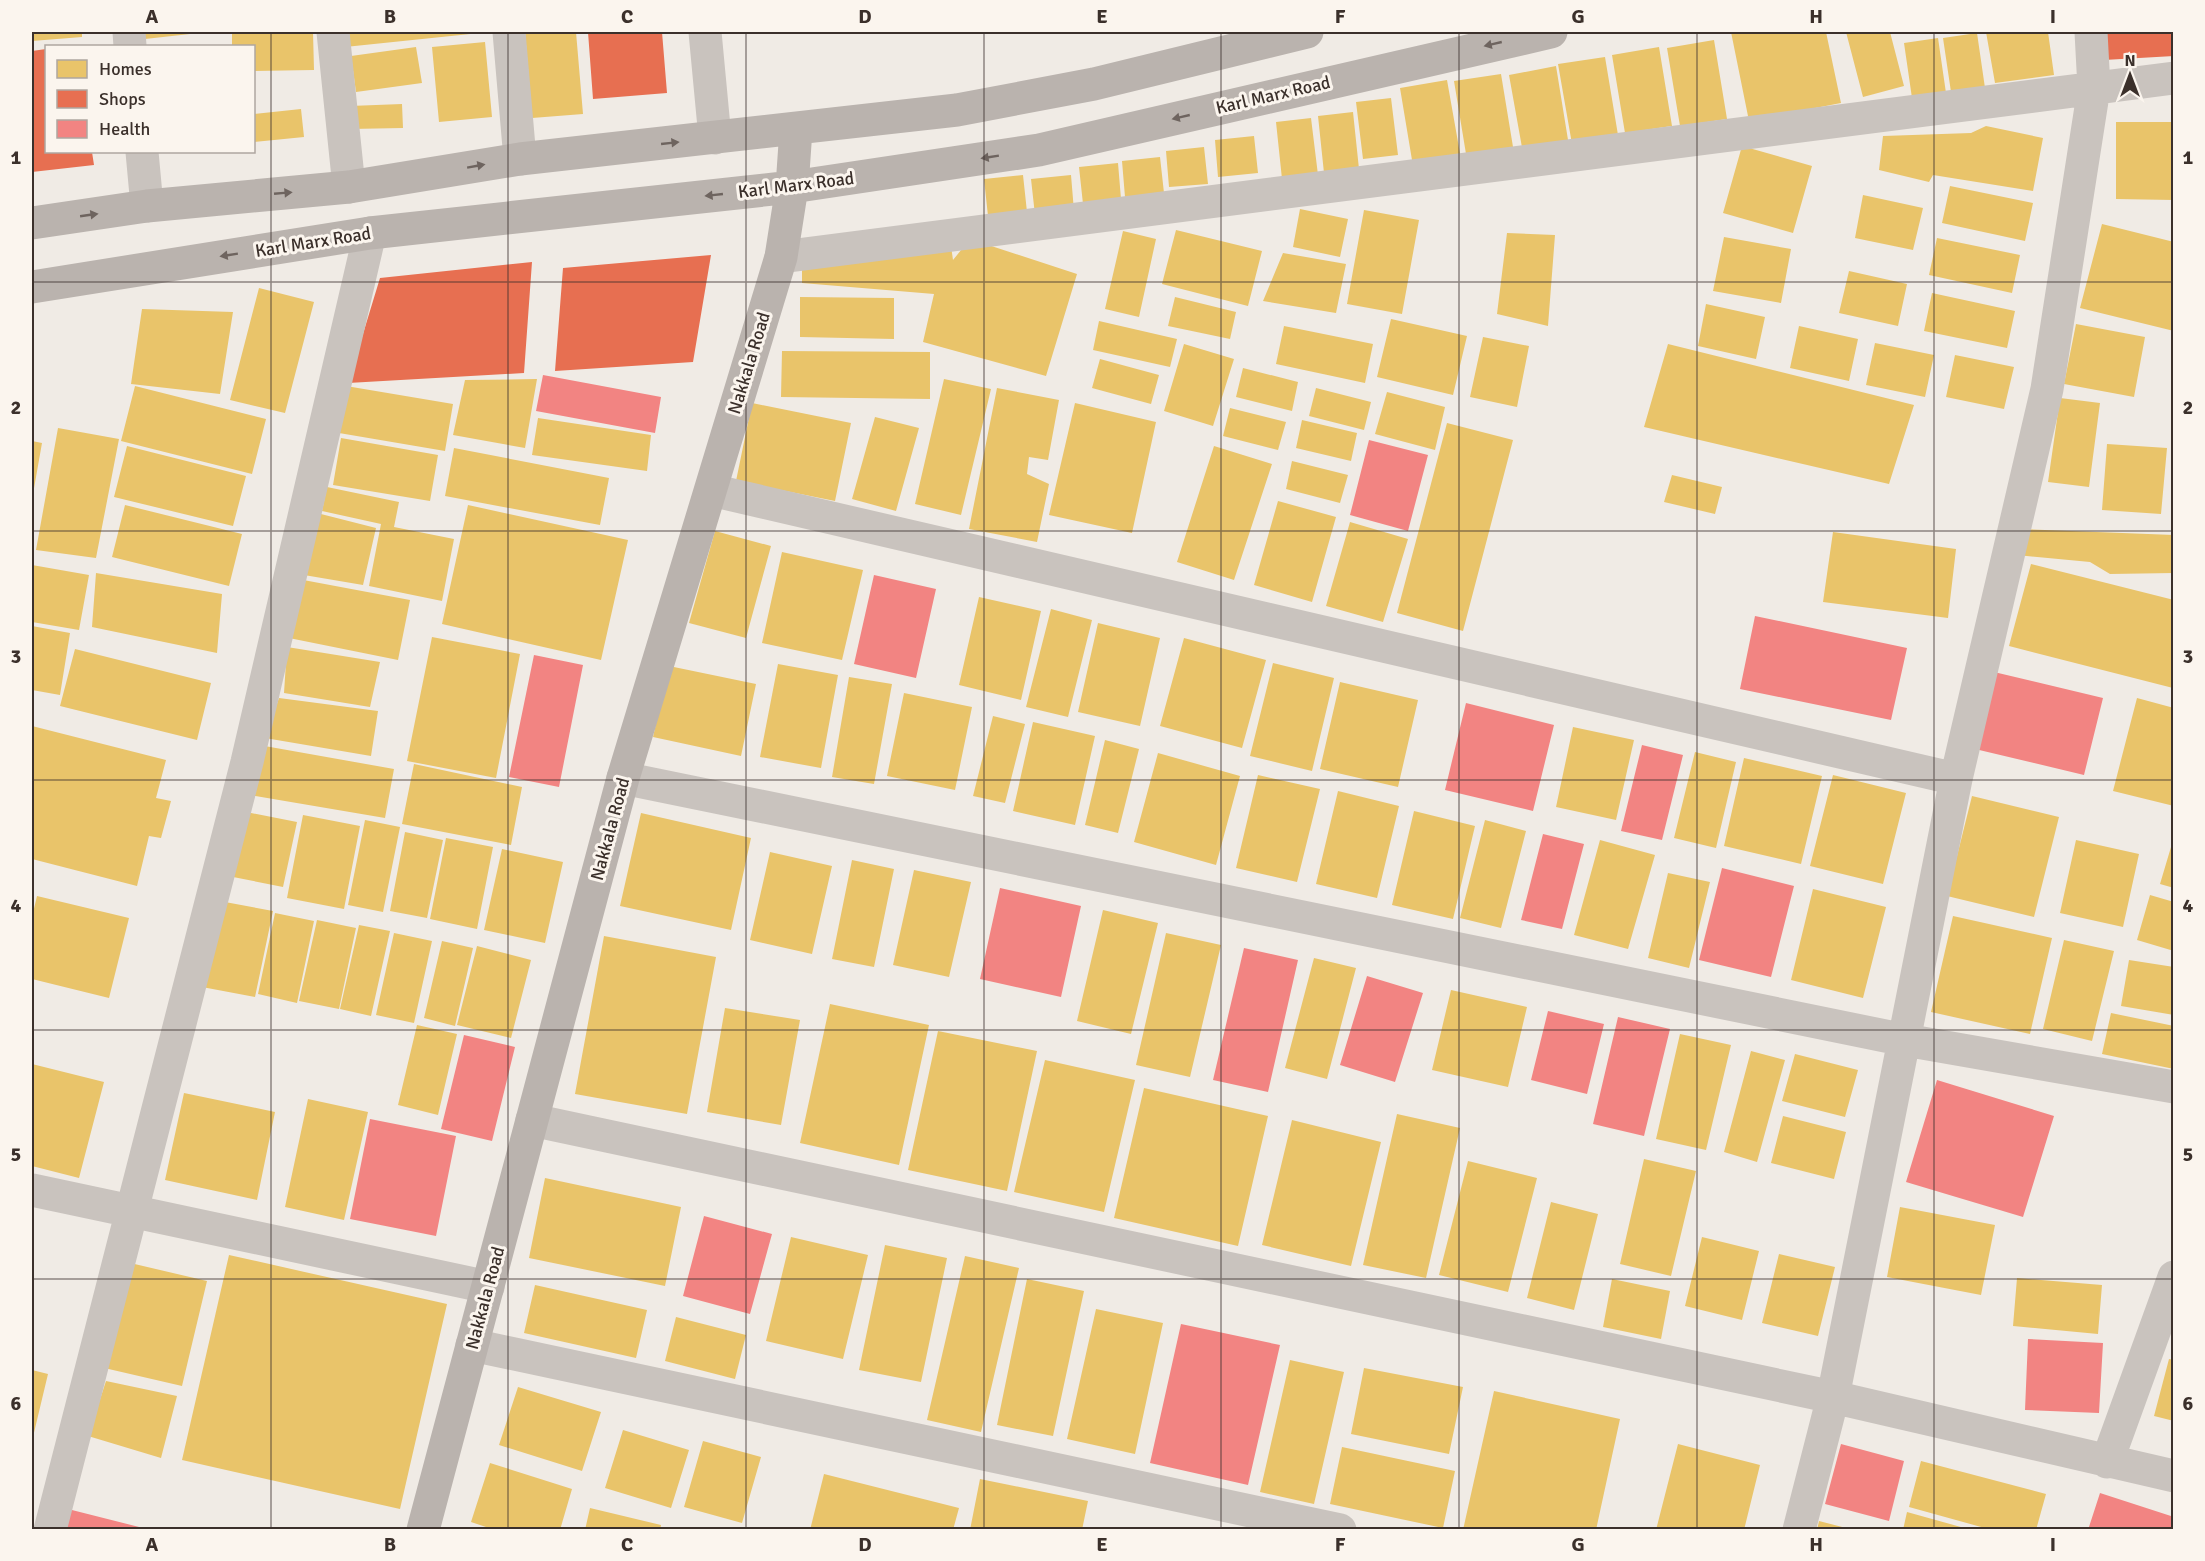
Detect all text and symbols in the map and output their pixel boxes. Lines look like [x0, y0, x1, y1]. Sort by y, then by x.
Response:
text: A [146, 4, 159, 29]
text: B [384, 4, 396, 29]
text: C [621, 4, 633, 29]
text: D [858, 4, 872, 29]
text: E [1096, 4, 1108, 29]
text: F [1335, 4, 1346, 29]
text: G [1571, 4, 1585, 29]
text: H [1809, 4, 1823, 29]
text: I [2050, 4, 2056, 29]
one-way arrow [1484, 40, 1503, 50]
legend [45, 45, 255, 153]
north arrow [2100, 45, 2160, 105]
text: N [2124, 51, 2136, 71]
text: Homes [99, 58, 152, 80]
street label: Karl Marx Road [1214, 71, 1332, 119]
text: Shops [99, 88, 146, 110]
one-way arrow [1172, 112, 1190, 122]
text: Health [99, 118, 150, 140]
one-way arrow [660, 138, 679, 148]
text: 1 [11, 145, 22, 170]
text: 1 [2183, 145, 2194, 170]
one-way arrow [981, 153, 1000, 162]
one-way arrow [467, 161, 486, 170]
street label: Karl Marx Road [737, 167, 855, 203]
one-way arrow [274, 188, 293, 198]
one-way arrow [704, 191, 723, 200]
one-way arrow [80, 210, 99, 219]
street label: Karl Marx Road [254, 222, 372, 262]
one-way arrow [219, 251, 238, 260]
street label: Nakkala Road [723, 309, 775, 417]
text: 2 [11, 395, 21, 420]
text: 2 [2183, 395, 2193, 420]
text: 3 [11, 644, 21, 669]
text: 3 [2183, 644, 2193, 669]
street label: Nakkala Road [586, 775, 634, 883]
text: 4 [11, 893, 22, 918]
text: 4 [2183, 893, 2194, 918]
text: 5 [11, 1142, 21, 1167]
text: 5 [2183, 1142, 2193, 1167]
street label: Nakkala Road [461, 1244, 509, 1352]
text: 6 [11, 1391, 22, 1416]
text: 6 [2183, 1391, 2194, 1416]
text: A [146, 1532, 159, 1557]
text: B [384, 1532, 396, 1557]
text: C [621, 1532, 633, 1557]
text: D [858, 1532, 872, 1557]
text: E [1096, 1532, 1108, 1557]
text: F [1335, 1532, 1346, 1557]
text: G [1571, 1532, 1585, 1557]
text: H [1809, 1532, 1823, 1557]
text: I [2050, 1532, 2056, 1557]

